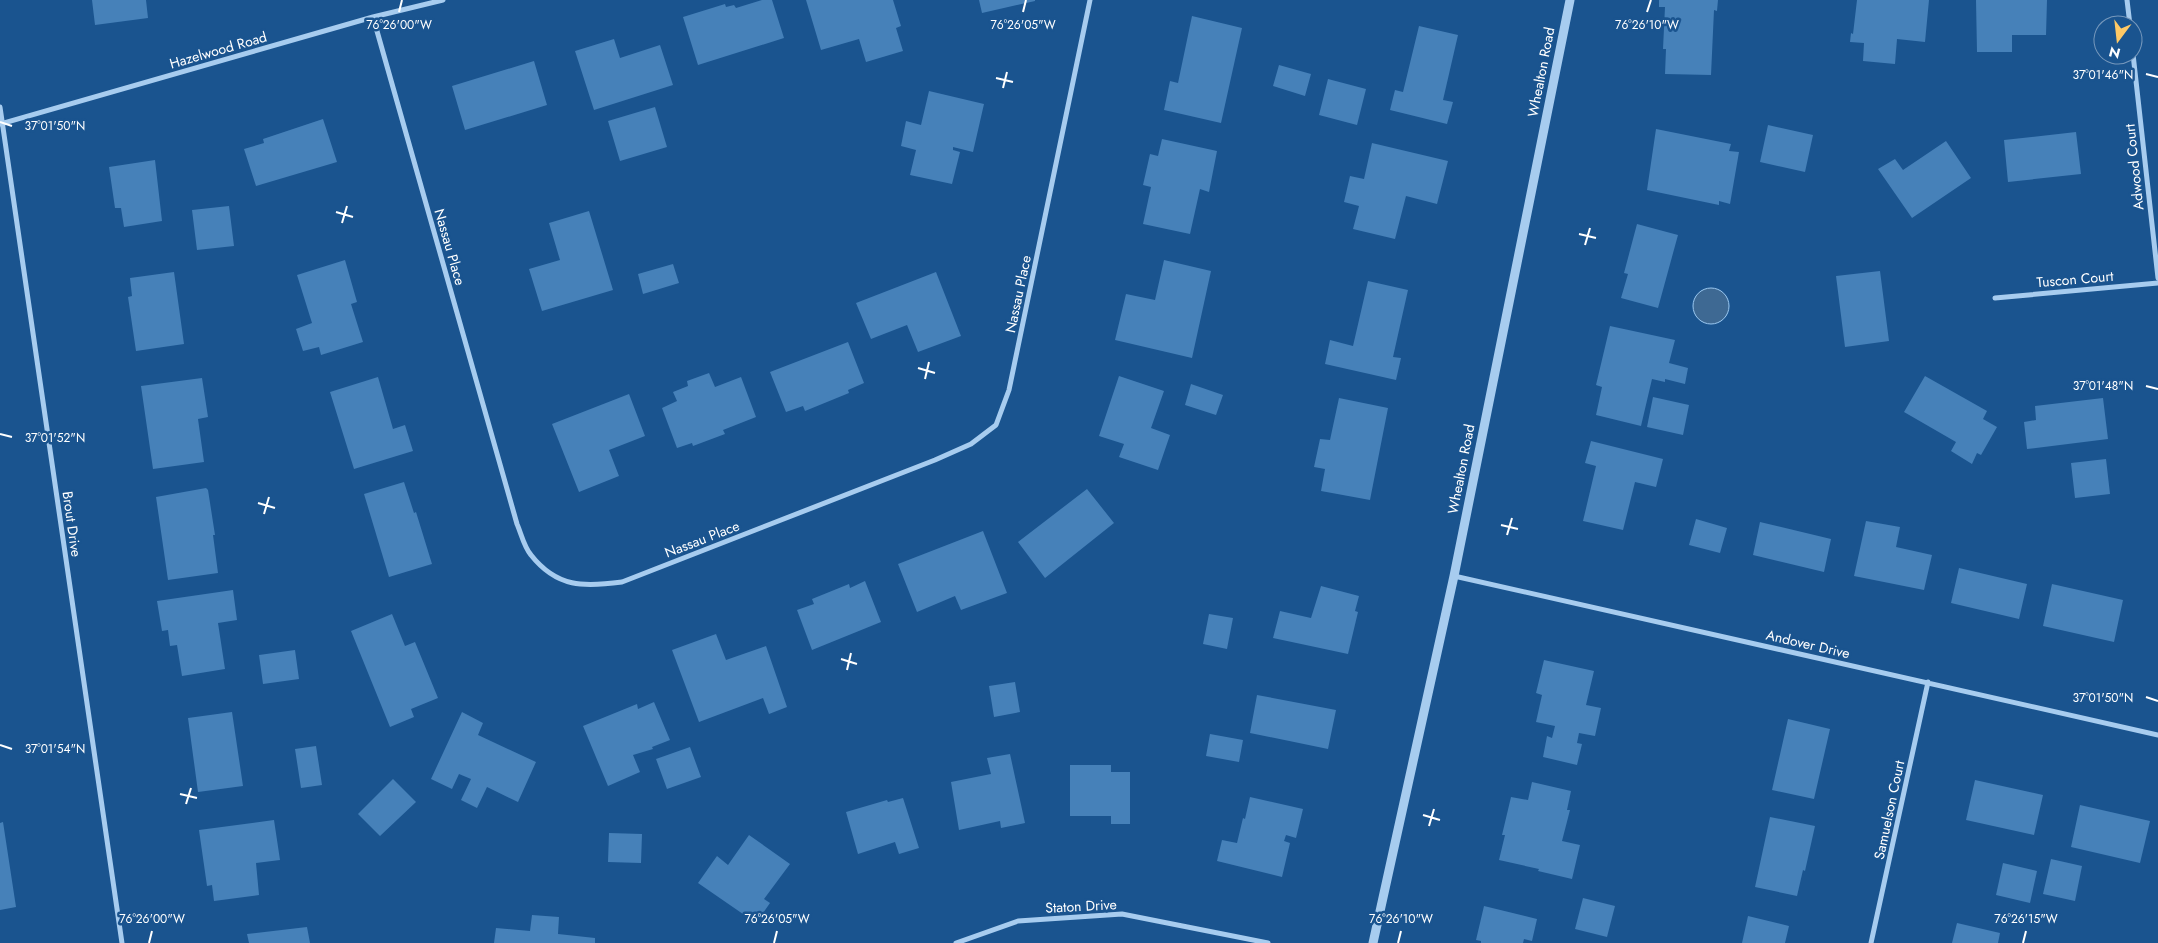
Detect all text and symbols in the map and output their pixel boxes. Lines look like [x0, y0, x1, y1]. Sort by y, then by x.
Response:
north arrow [2093, 15, 2143, 65]
text: 76°26'00"W [366, 16, 432, 34]
text: 76°26'05"W [990, 16, 1056, 34]
text: 76°26'10"W [1615, 16, 1679, 34]
street label: Whealton Road [1522, 25, 1560, 119]
street label: Hazelwood Road [167, 27, 269, 73]
text: N [2107, 41, 2123, 64]
text: 37°01'46"N [2073, 66, 2133, 84]
text: 37°01'50"N [25, 117, 85, 135]
street label: Adwood Court [2119, 122, 2148, 211]
street label: Nassau Place [430, 206, 470, 288]
street label: Nassau Place [1000, 253, 1036, 335]
street label: Tuscon Court [2036, 266, 2115, 292]
text: 37°01'48"N [2073, 377, 2133, 395]
street label: Whealton Road [1442, 422, 1480, 516]
text: 37°01'52"N [25, 429, 85, 447]
street label: Brout Drive [57, 490, 87, 558]
street label: Nassau Place [662, 516, 742, 562]
street label: Andover Drive [1764, 625, 1852, 663]
text: 37°01'50"N [2073, 689, 2133, 707]
text: 37°01'54"N [25, 740, 85, 758]
street label: Samuelson Court [1869, 758, 1909, 861]
street label: Staton Drive [1045, 894, 1117, 918]
text: 76°26'00"W [119, 910, 185, 928]
text: 76°26'05"W [744, 910, 810, 928]
text: 76°26'10"W [1369, 910, 1433, 928]
text: 76°26'15"W [1994, 910, 2058, 928]

